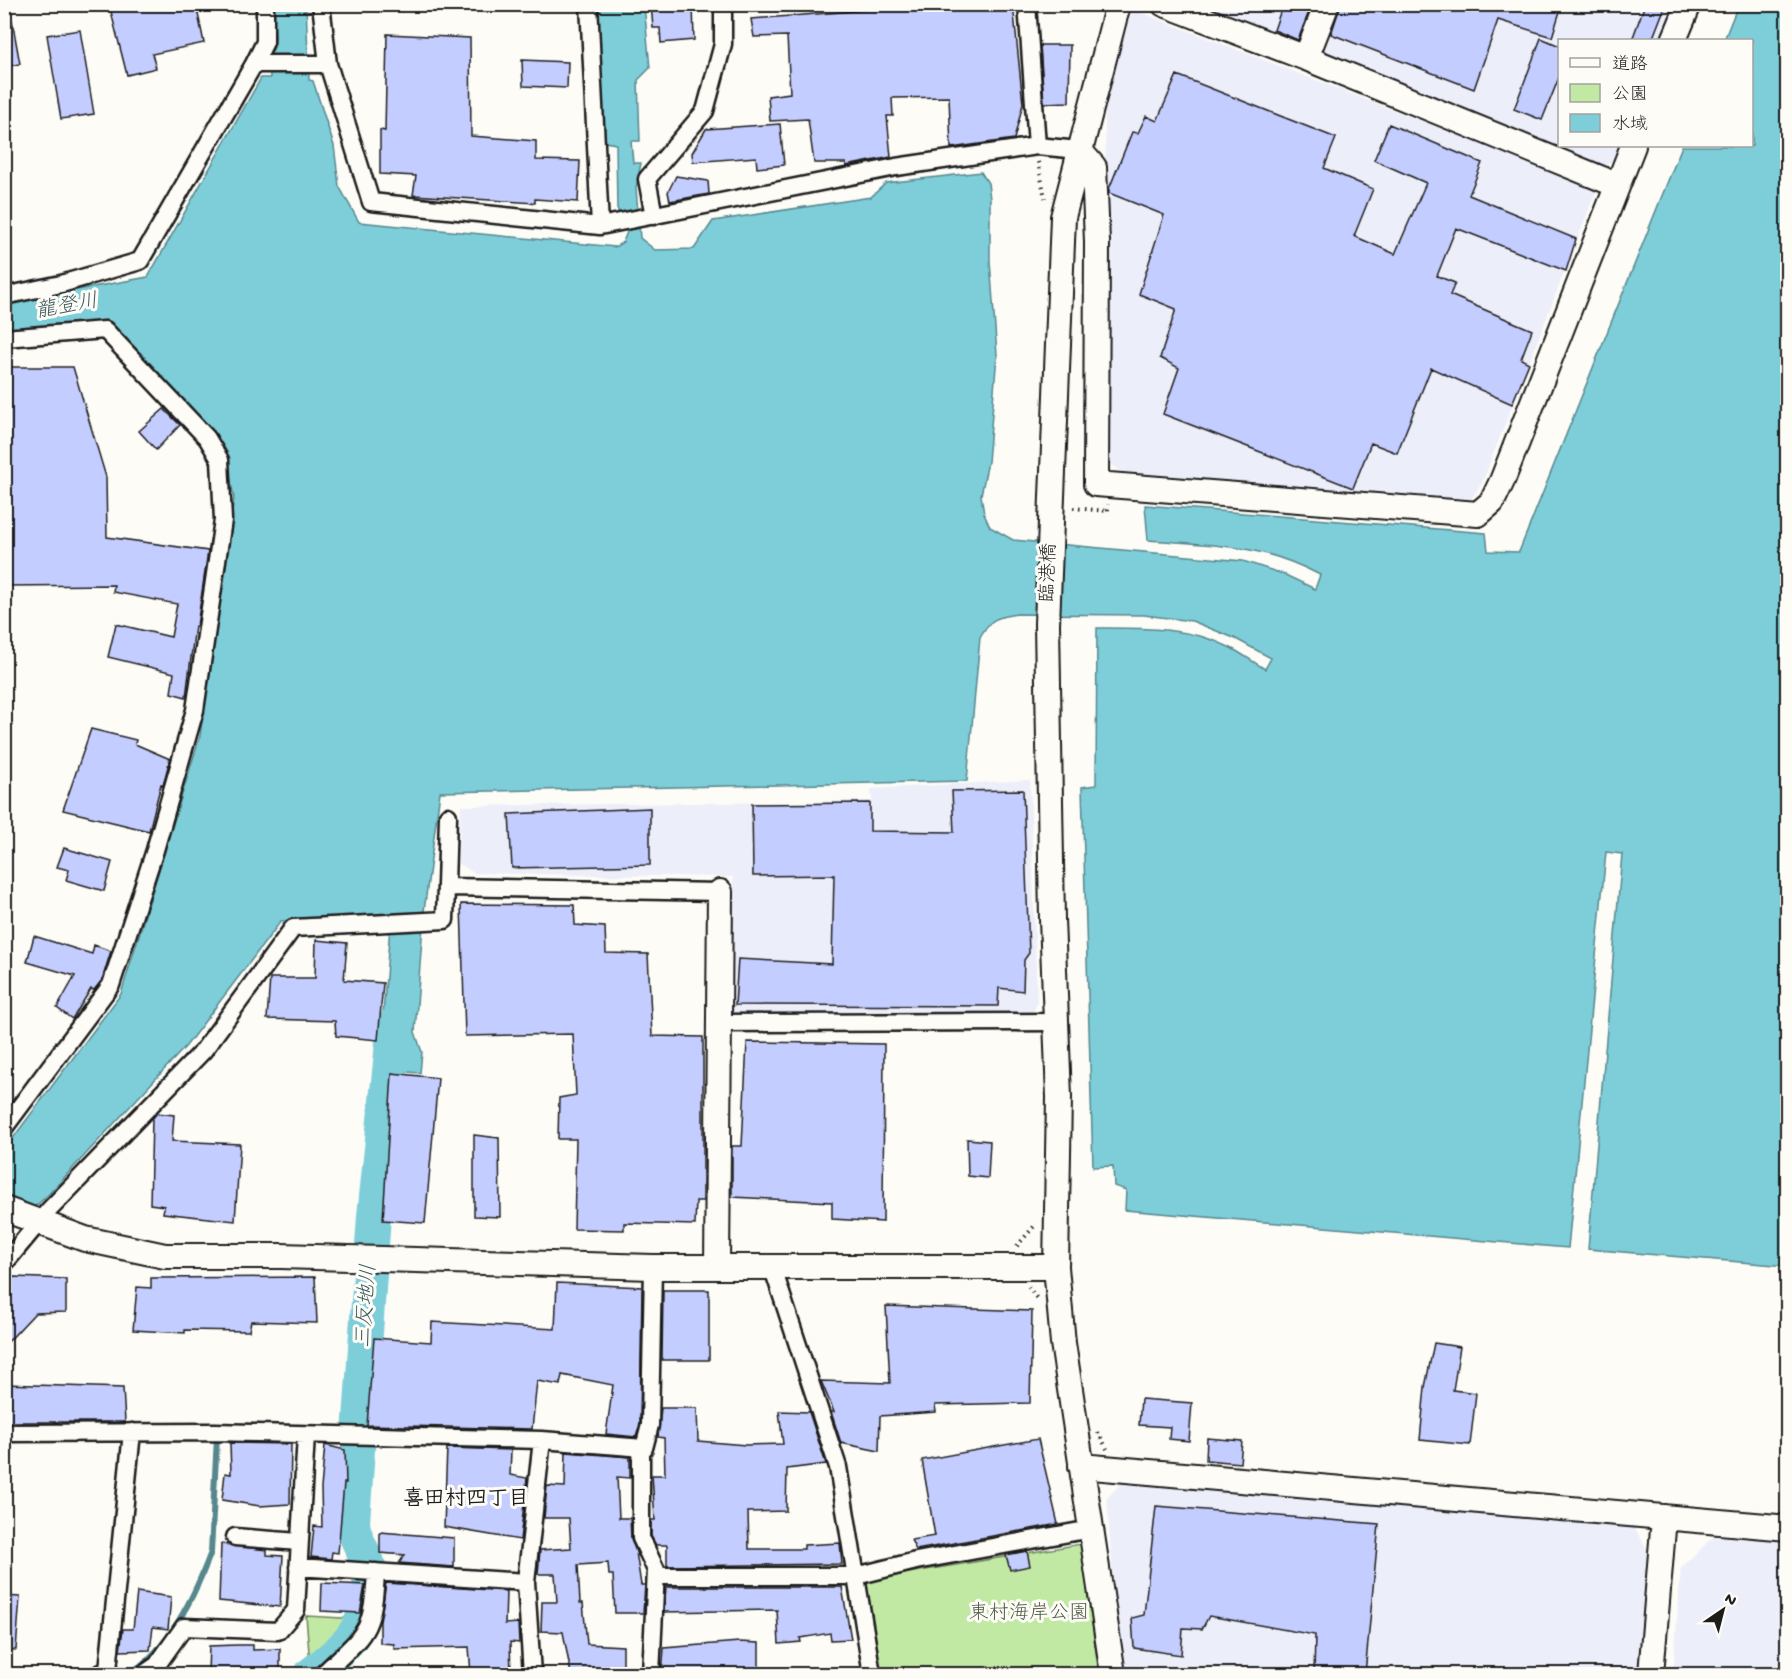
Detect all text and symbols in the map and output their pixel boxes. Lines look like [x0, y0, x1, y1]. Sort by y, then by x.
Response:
legend [1558, 39, 1753, 147]
text: 道路 [1612, 54, 1648, 76]
text: 公園 [1612, 85, 1648, 106]
text: 水域 [1612, 114, 1648, 136]
water label: 龍登川 [34, 289, 100, 326]
street label: 臨港橋 [1036, 543, 1063, 603]
water label: 三反地川 [352, 1263, 383, 1349]
district label: 喜田村四丁目 [403, 1486, 529, 1513]
north arrow [1693, 1580, 1753, 1640]
text: N [1720, 1590, 1740, 1612]
park label: 東村海岸公園 [969, 1601, 1089, 1626]

